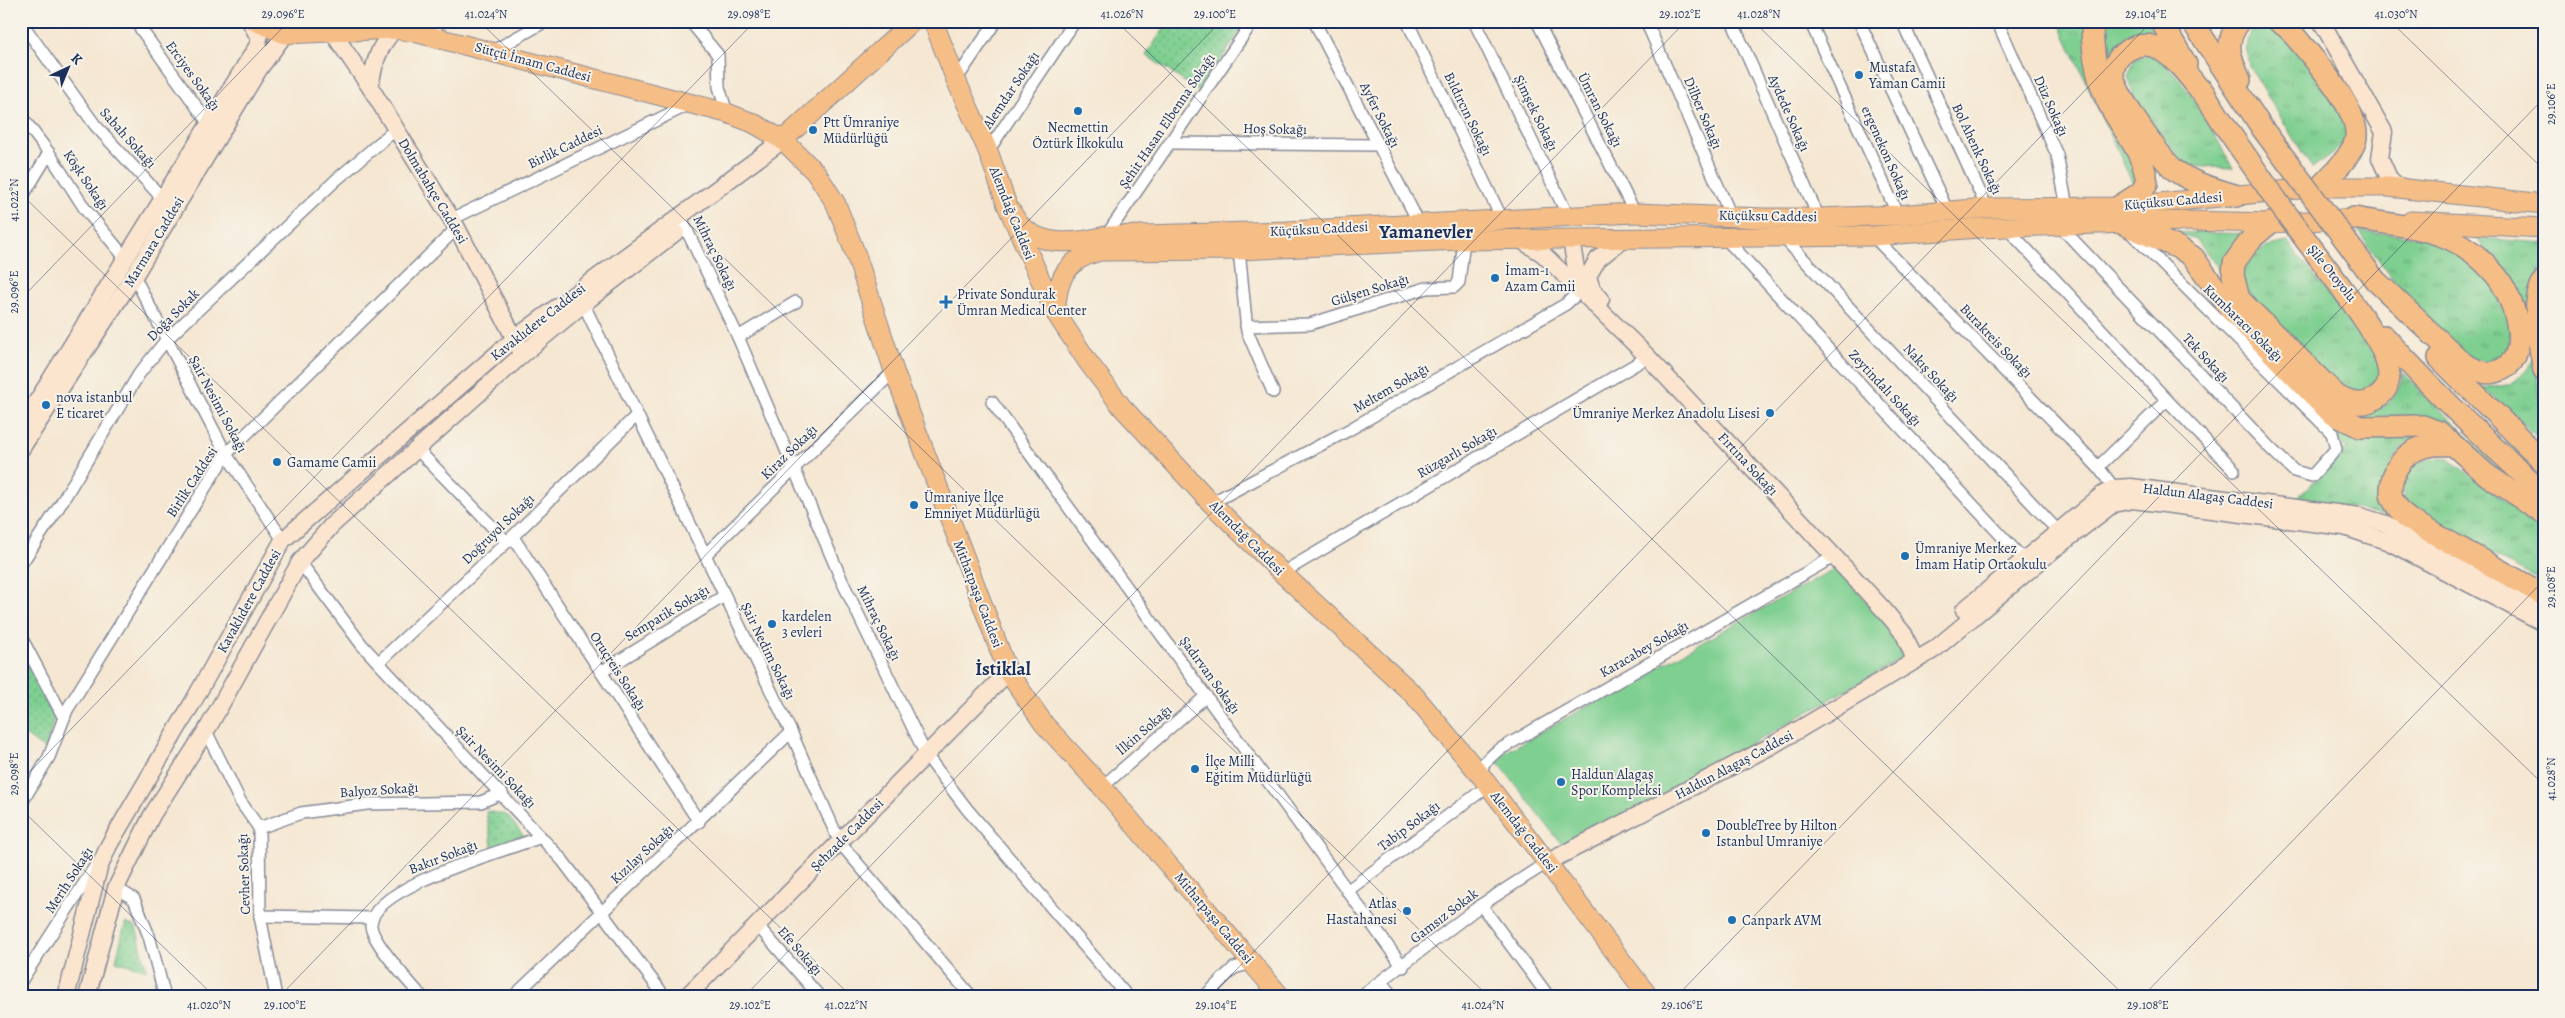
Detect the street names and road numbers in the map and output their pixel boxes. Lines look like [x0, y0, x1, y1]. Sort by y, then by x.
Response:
street label: Erciyes Sokağı [161, 37, 225, 115]
street label: Sütçü İmam Caddesi [473, 37, 593, 87]
street label: Alemdar Sokağı [977, 47, 1044, 133]
street label: Şehit Hasan Elbenna Sokağı [1114, 49, 1220, 192]
street label: Bıldırcın Sokağı [1440, 69, 1497, 159]
street label: Ümran Sokağı [1573, 69, 1627, 151]
street label: Aydede Sokağı [1763, 71, 1814, 155]
street label: Şimşek Sokağı [1509, 72, 1563, 154]
street label: Düz Sokağı [2029, 72, 2073, 140]
street label: Dilber Sokağı [1679, 74, 1727, 152]
street label: Ayfer Sokağı [1355, 78, 1405, 151]
street label: Bol Ahenk Sokağı [1948, 100, 2006, 198]
street label: Sabah Sokağı [96, 103, 160, 173]
street label: ergenekon Sokağı [1857, 103, 1915, 203]
street label: Hoş Sokağı [1243, 119, 1307, 139]
street label: Birlik Caddesi [525, 121, 606, 173]
street label: Dolmabahçe Caddesi [394, 134, 472, 248]
street label: Köşk Sokağı [59, 146, 113, 214]
street label: Alemdağ Caddesi [984, 163, 1039, 263]
street label: Küçüksu Caddesi [2123, 187, 2223, 215]
street label: Marmara Caddesi [119, 193, 189, 291]
street label: Küçüksu Caddesi [1718, 206, 1818, 226]
street label: Mihraç Sokağı [689, 212, 742, 294]
street label: Küçüksu Caddesi [1269, 217, 1369, 241]
street label: Şile Otoyolu [2303, 240, 2361, 306]
street label: Gülşen Sokağı [1329, 269, 1411, 311]
street label: Kavaklıdere Caddesi [486, 279, 590, 365]
street label: Kumbaracı Sokağı [2199, 280, 2287, 366]
street label: Doğa Sokak [143, 284, 204, 345]
street label: Burakreis Sokağı [1956, 300, 2036, 382]
street label: Tek Sokağı [2178, 329, 2234, 387]
street label: Nakış Sokağı [1899, 339, 1963, 407]
street label: Zeytindalı Sokağı [1844, 345, 1926, 431]
street label: Şair Nesimi Sokağı [184, 352, 252, 456]
street label: Meltem Sokağı [1350, 359, 1433, 417]
street label: Kiraz Sokağı [757, 420, 822, 484]
street label: Rüzgarlı Sokağı [1414, 421, 1500, 483]
street label: Fırtına Sokağı [1714, 428, 1782, 500]
street label: Birlik Caddesi [162, 443, 222, 521]
street label: Haldun Alagaş Caddesi [2142, 479, 2274, 513]
street label: Doğruyol Sokağı [458, 489, 539, 569]
street label: Alemdağ Caddesi [1204, 495, 1289, 580]
street label: Mithatpaşa Caddesi [949, 537, 1007, 651]
street label: Kavaklıdere Caddesi [213, 546, 285, 656]
street label: Sempatik Sokağı [621, 580, 713, 646]
street label: Mihraç Sokağı [853, 582, 906, 664]
street label: Şair Nedim Sokağı [736, 599, 800, 703]
street label: Karacabey Sokağı [1596, 616, 1692, 682]
street label: Oruçreis Sokağı [585, 628, 651, 714]
street label: Şadırvan Sokağı [1175, 632, 1245, 718]
street label: İlkin Sokağı [1112, 700, 1176, 760]
street label: Şair Nesimi Sokağı [452, 722, 540, 812]
street label: Haldun Alagaş Caddesi [1671, 726, 1797, 804]
street label: Balyoz Sokağı [339, 778, 419, 802]
street label: Alemdağ Caddesi [1485, 786, 1562, 877]
street label: Şehzade Caddesi [806, 794, 888, 876]
street label: Tabip Sokağı [1374, 796, 1444, 856]
street label: Kızılay Sokağı [606, 820, 678, 888]
street label: Cevher Sokağı [233, 833, 255, 915]
street label: Bakır Sokağı [406, 835, 480, 879]
street label: Merih Sokağı [40, 843, 98, 917]
street label: Mithatpaşa Caddesi [1170, 868, 1258, 968]
street label: Gamsız Sokak [1406, 884, 1482, 948]
street label: Efe Sokağı [773, 922, 827, 980]

